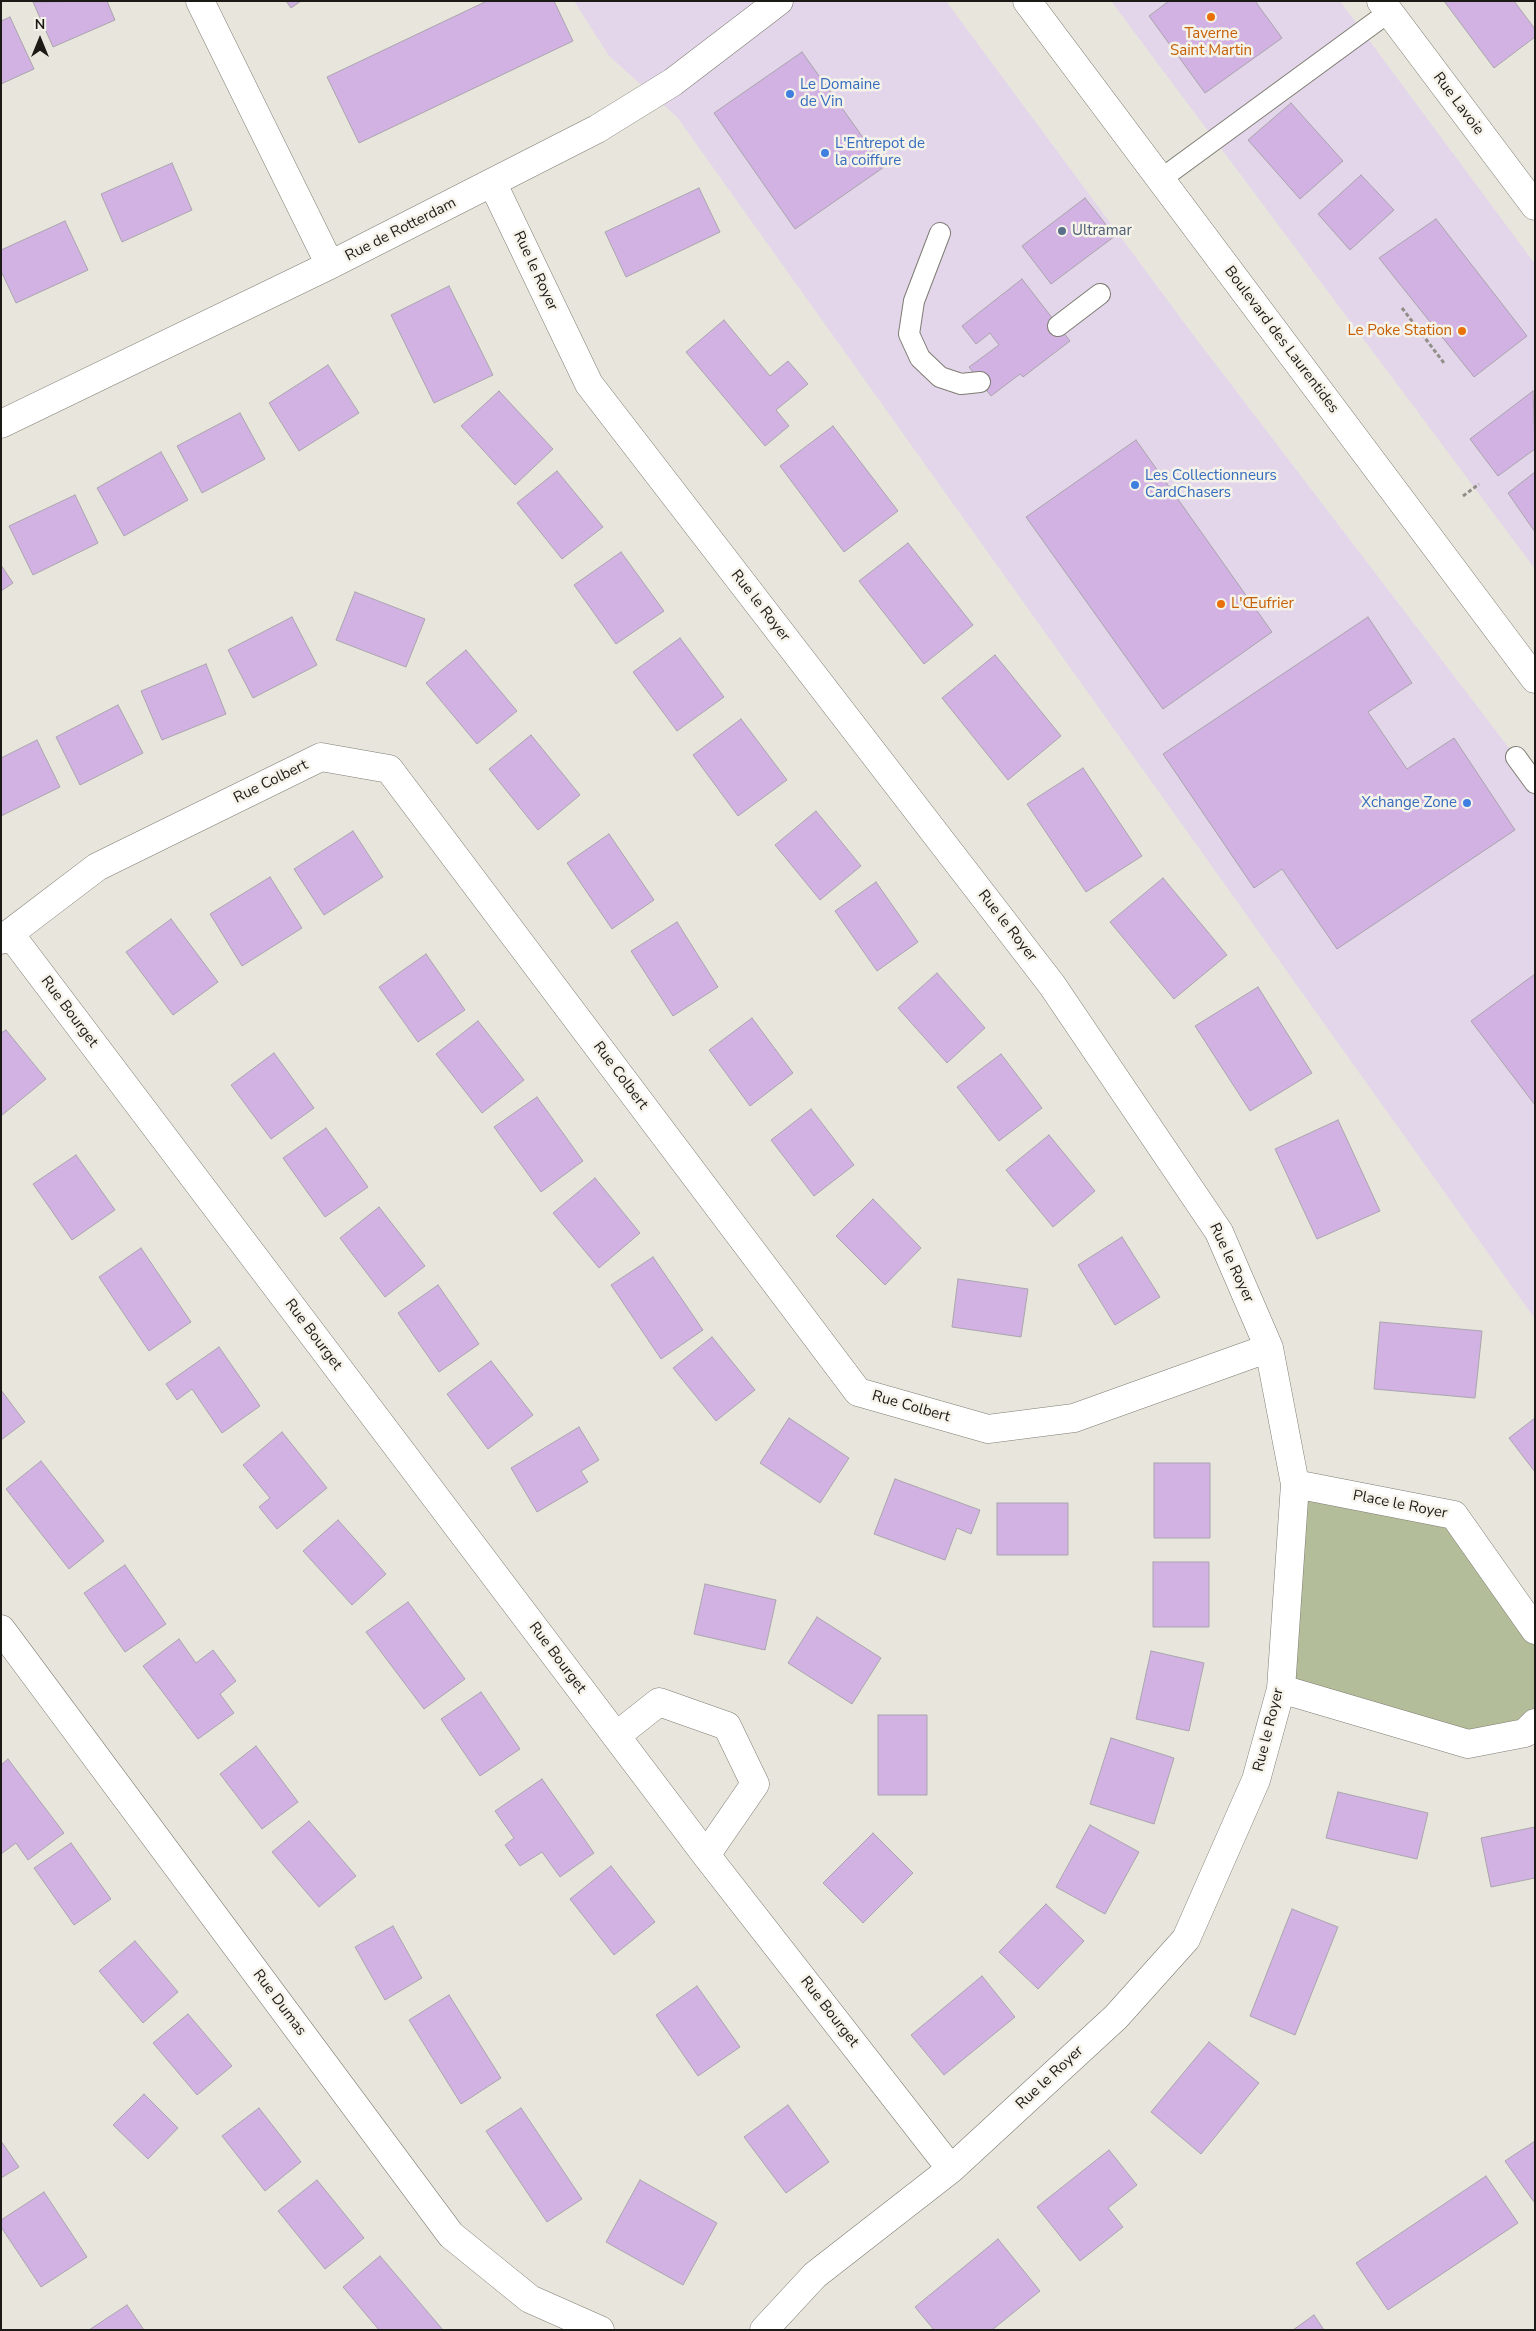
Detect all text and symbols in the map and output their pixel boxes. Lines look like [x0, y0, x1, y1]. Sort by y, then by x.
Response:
marker: Taverne Saint Martin [1205, 11, 1217, 23]
north arrow [15, 15, 65, 65]
text: N [35, 15, 45, 34]
place label: Taverne Saint Martin [1170, 25, 1252, 60]
street label: Rue Lavoie [1429, 69, 1487, 139]
place label: Le Domaine de Vin [800, 76, 880, 111]
marker: Le Domaine de Vin [784, 88, 796, 100]
place label: L'Entrepot de la coiffure [835, 135, 925, 170]
marker: L'Entrepot de la coiffure [819, 147, 831, 159]
street label: Rue de Rotterdam [343, 194, 459, 266]
place label: Ultramar [1072, 222, 1132, 240]
marker: Ultramar [1056, 225, 1068, 237]
street label: Rue le Royer [509, 228, 561, 314]
street label: Boulevard des Laurentides [1220, 263, 1342, 417]
place label: Le Poke Station [1347, 322, 1452, 340]
marker: Le Poke Station [1456, 325, 1468, 337]
place label: Les Collectionneurs CardChasers [1145, 467, 1277, 502]
marker: Les Collectionneurs CardChasers [1129, 479, 1141, 491]
street label: Rue le Royer [727, 567, 793, 645]
place label: L'Œufrier [1231, 595, 1294, 613]
marker: L'Œufrier [1215, 598, 1227, 610]
street label: Rue Colbert [231, 756, 311, 808]
place label: Xchange Zone [1361, 794, 1457, 812]
marker: Xchange Zone [1461, 797, 1473, 809]
street label: Rue le Royer [974, 887, 1040, 965]
street label: Rue Bourget [36, 973, 102, 1051]
street label: Rue Colbert [589, 1038, 651, 1114]
street label: Rue le Royer [1205, 1220, 1257, 1306]
street label: Rue Bourget [280, 1296, 346, 1374]
street label: Rue Colbert [870, 1387, 952, 1427]
street label: Place le Royer [1351, 1487, 1449, 1523]
street label: Rue Bourget [524, 1619, 590, 1697]
street label: Rue le Royer [1250, 1686, 1288, 1774]
street label: Rue Dumas [248, 1967, 310, 2039]
street label: Rue Bourget [796, 1973, 862, 2051]
street label: Rue le Royer [1013, 2042, 1087, 2114]

